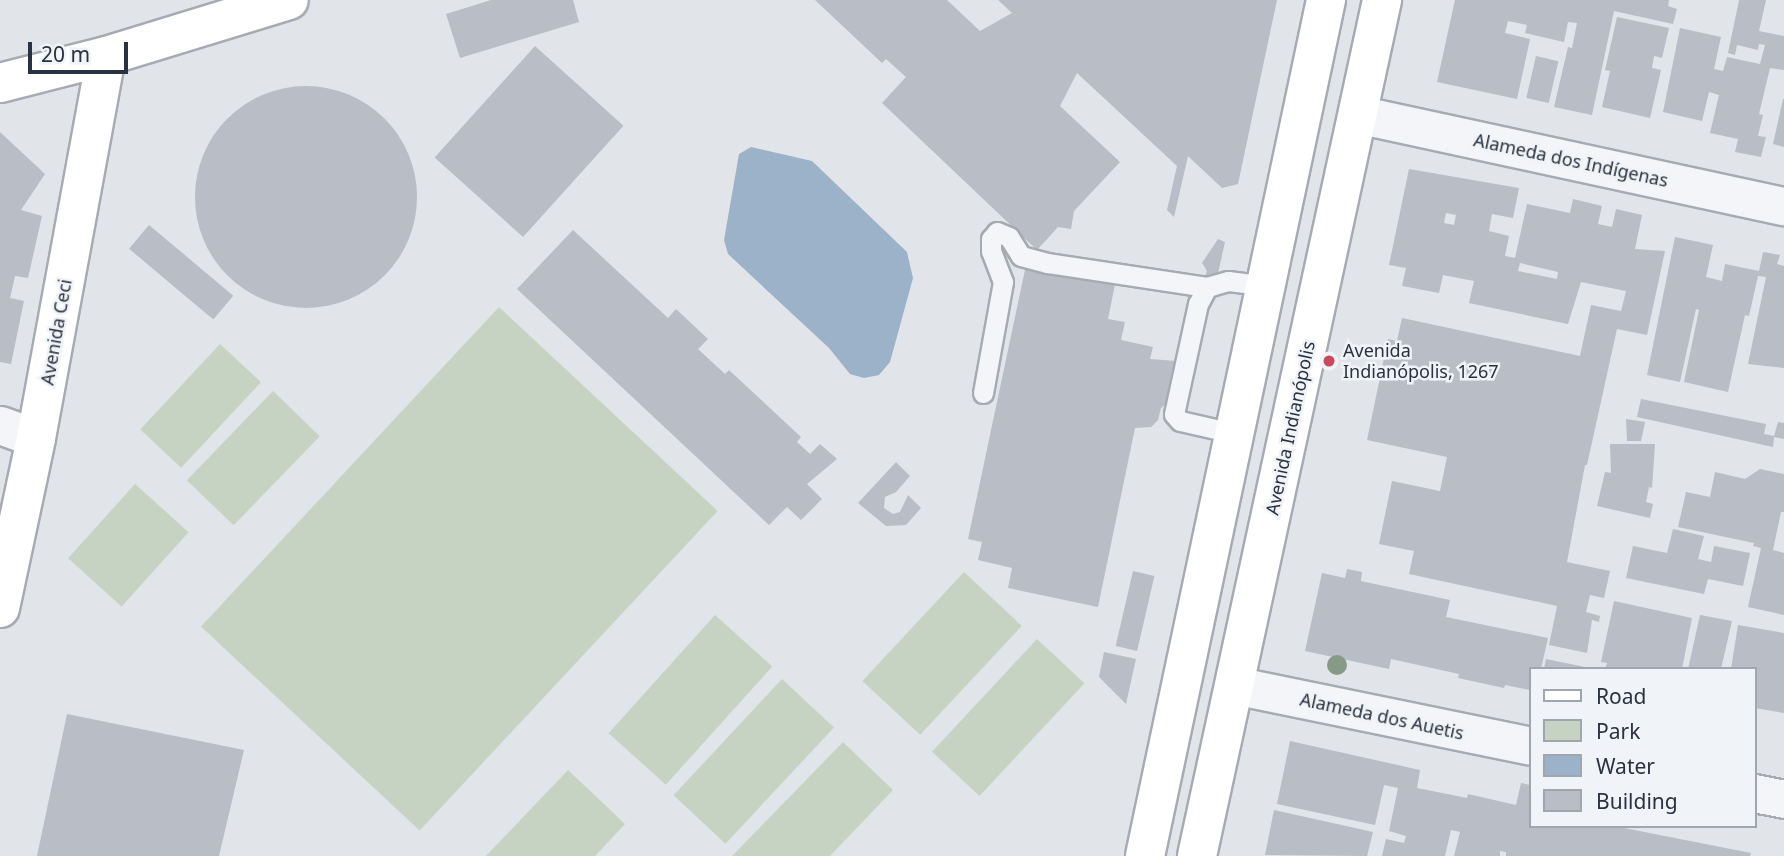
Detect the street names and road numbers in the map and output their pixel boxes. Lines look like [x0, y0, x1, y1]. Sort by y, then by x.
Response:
street label: Alameda dos Indígenas [1472, 129, 1670, 191]
street label: Avenida Ceci [36, 277, 76, 387]
street label: Avenida Indianópolis [1261, 339, 1319, 517]
street label: Alameda dos Auetis [1298, 688, 1466, 744]

